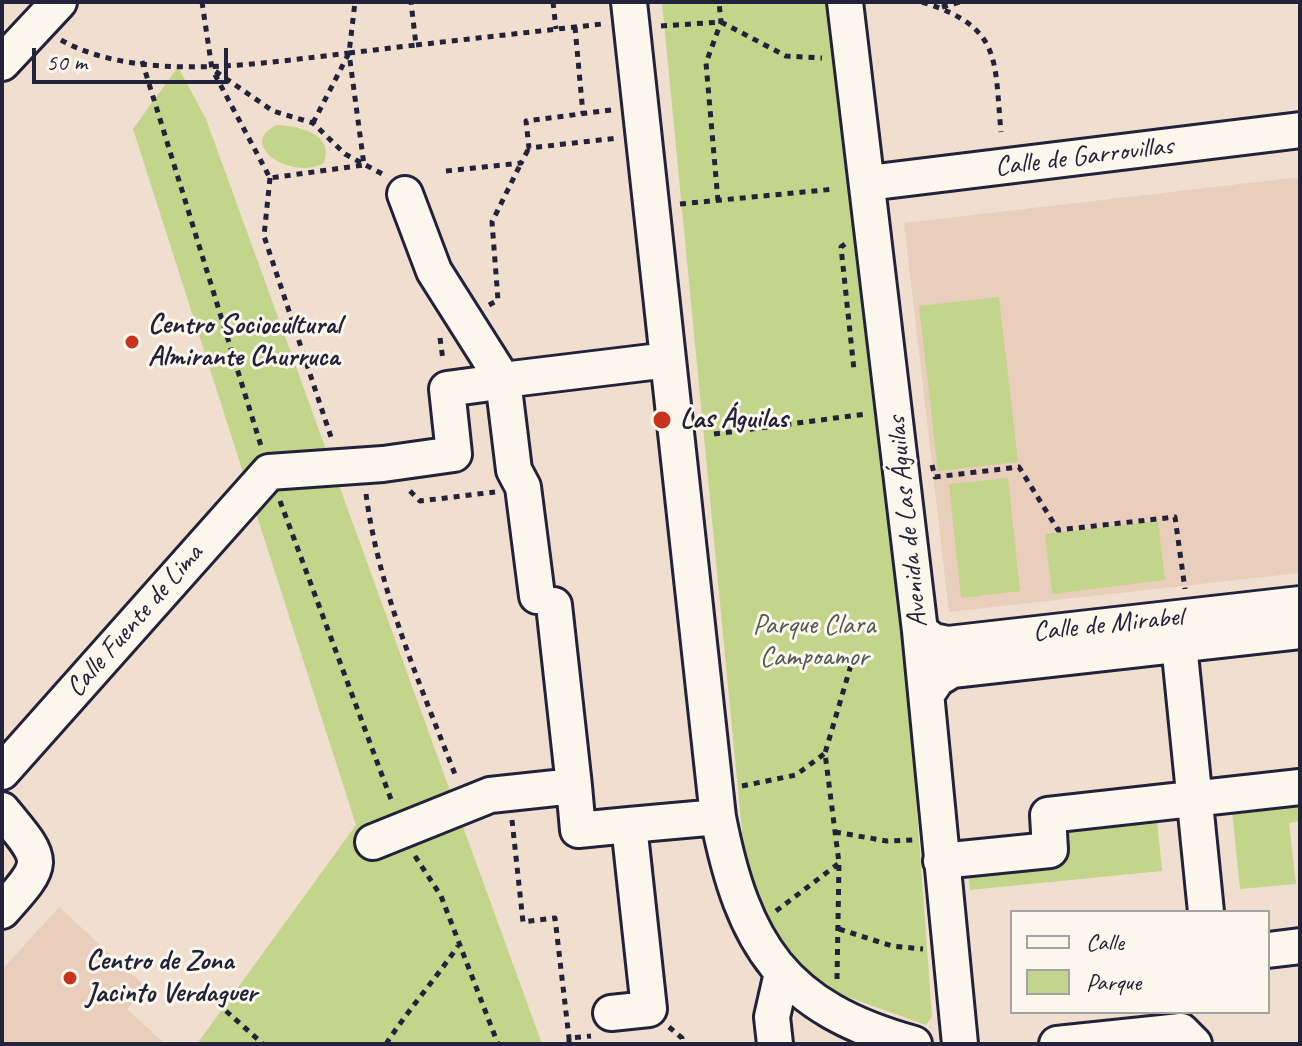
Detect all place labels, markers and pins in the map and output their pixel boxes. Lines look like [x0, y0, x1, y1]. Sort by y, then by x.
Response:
place label: Centro Sociocultural Almirante Churruca [148, 309, 341, 375]
marker: Centro Sociocultural Almirante Churruca [123, 333, 141, 351]
place label: Las Águilas [680, 403, 788, 437]
marker: Las Águilas [651, 409, 673, 431]
place label: Centro de Zona Jacinto Verdaguer [86, 945, 257, 1011]
marker: Centro de Zona Jacinto Verdaguer [61, 969, 79, 987]

